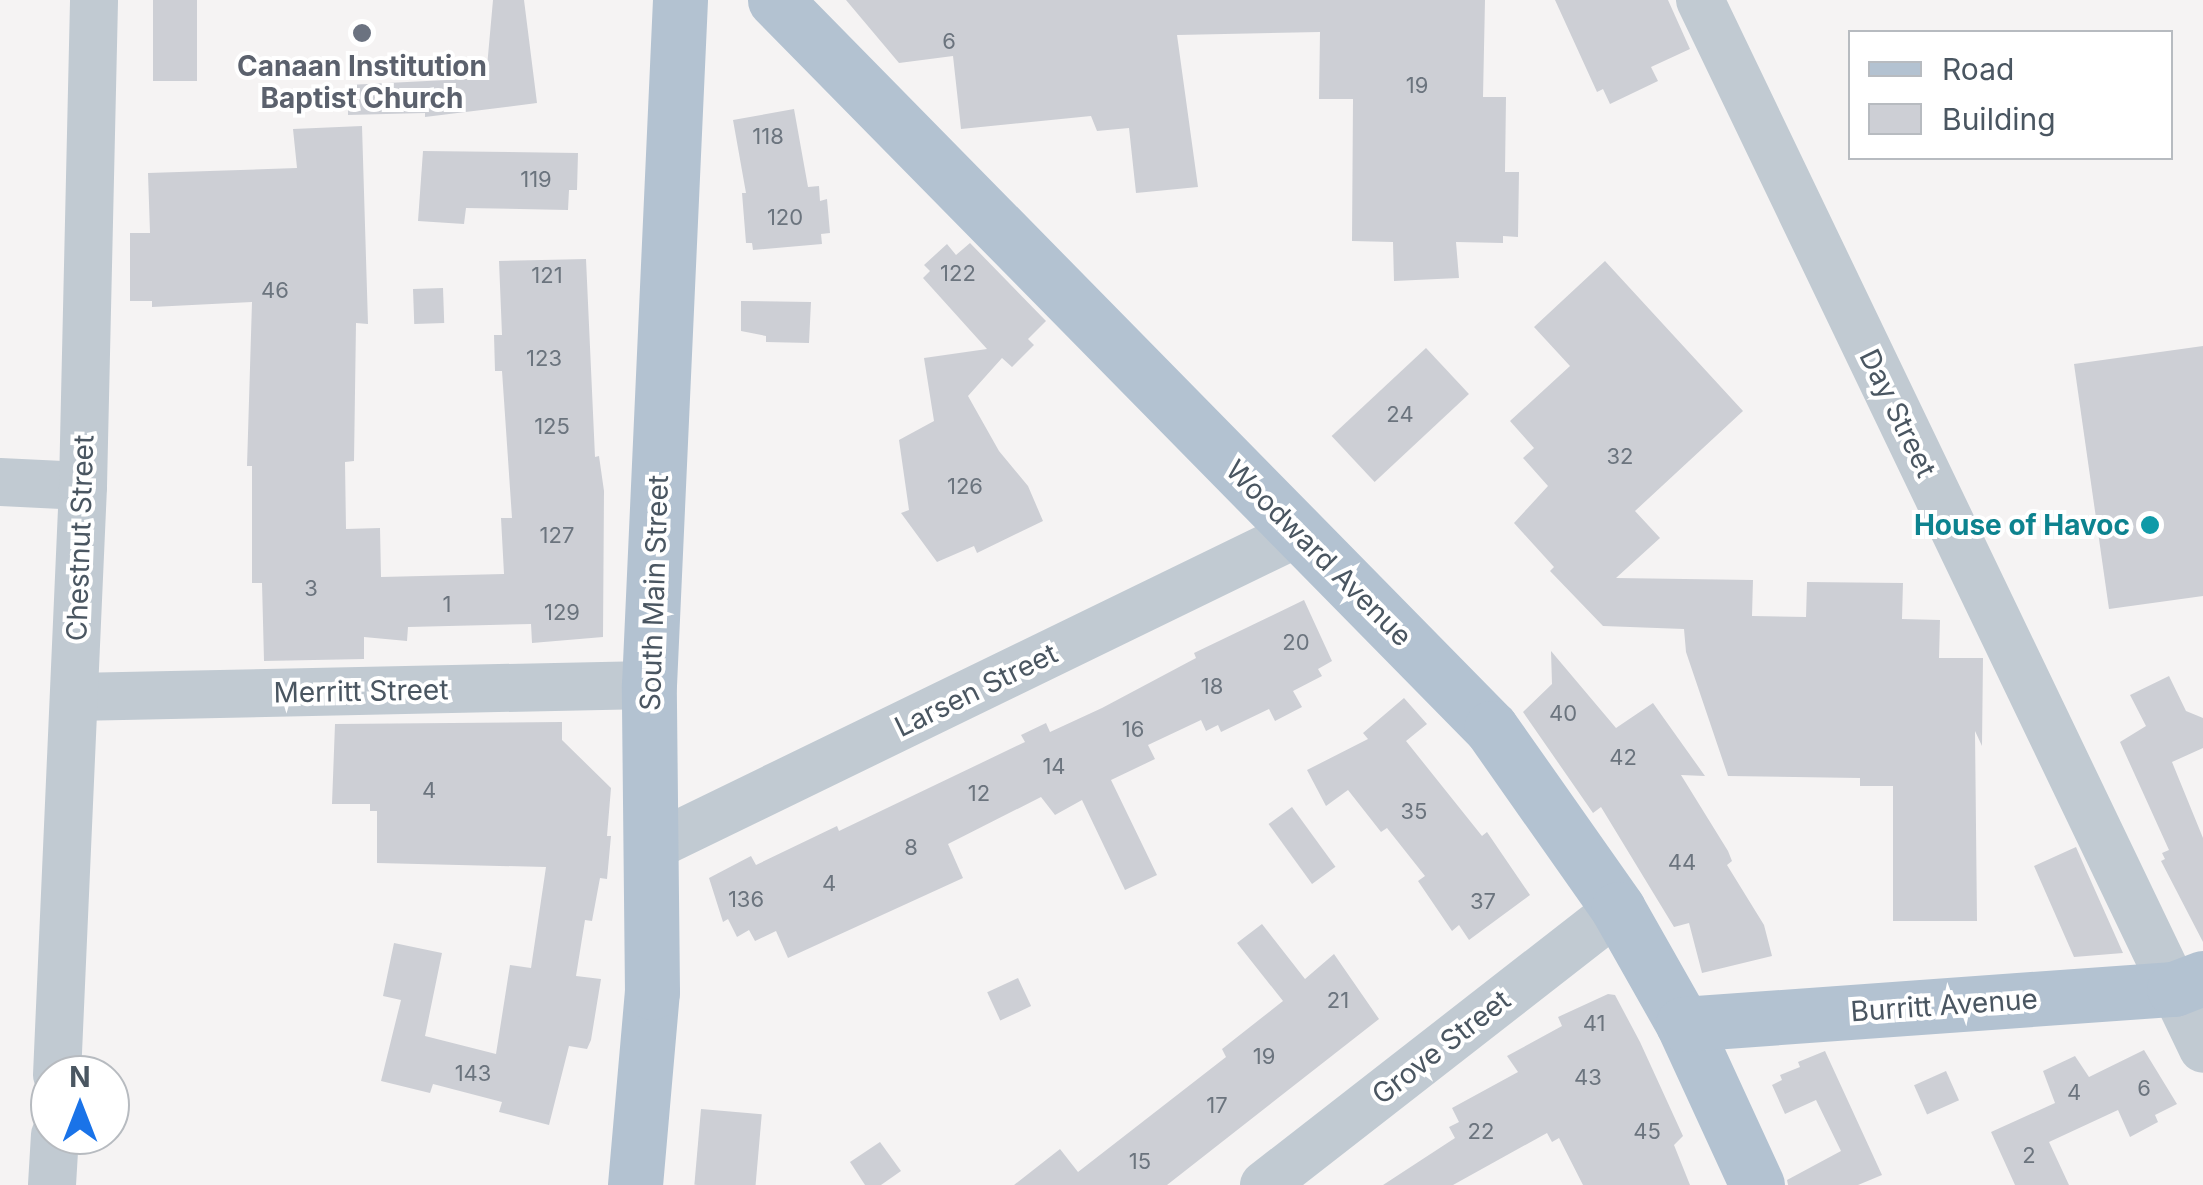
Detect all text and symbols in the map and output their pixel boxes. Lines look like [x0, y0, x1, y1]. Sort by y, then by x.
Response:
marker: Canaan Institution Baptist Church [351, 22, 373, 44]
house number: 6 [942, 29, 956, 55]
legend [1848, 30, 2173, 160]
place label: Canaan Institution Baptist Church [237, 49, 487, 115]
text: Road [1942, 51, 2014, 87]
house number: 19 [1406, 73, 1428, 99]
text: Building [1942, 101, 2056, 137]
house number: 118 [752, 124, 784, 150]
house number: 119 [520, 167, 552, 193]
house number: 120 [767, 205, 803, 231]
house number: 122 [940, 261, 976, 287]
house number: 121 [531, 263, 563, 289]
house number: 46 [261, 278, 289, 304]
street label: Day Street [1853, 344, 1943, 482]
house number: 123 [526, 346, 562, 372]
house number: 24 [1386, 402, 1414, 428]
house number: 125 [534, 414, 570, 440]
street label: Chestnut Street [60, 434, 100, 642]
house number: 32 [1606, 444, 1634, 470]
street label: Woodward Avenue [1219, 453, 1419, 653]
street label: South Main Street [633, 474, 675, 712]
house number: 126 [947, 474, 983, 500]
place label: House of Havoc [1914, 508, 2130, 542]
marker: House of Havoc [2139, 514, 2161, 536]
house number: 127 [540, 523, 574, 549]
house number: 3 [304, 576, 318, 602]
house number: 1 [443, 592, 451, 618]
house number: 129 [544, 600, 580, 626]
house number: 20 [1282, 630, 1310, 656]
street label: Larsen Street [889, 636, 1063, 744]
street label: Merritt Street [273, 673, 449, 709]
house number: 18 [1201, 674, 1223, 700]
house number: 40 [1549, 701, 1577, 727]
house number: 16 [1122, 717, 1144, 743]
house number: 42 [1609, 745, 1637, 771]
house number: 14 [1042, 754, 1066, 780]
house number: 4 [422, 778, 436, 804]
house number: 12 [968, 781, 990, 807]
house number: 35 [1401, 799, 1427, 825]
house number: 8 [904, 835, 918, 861]
house number: 44 [1668, 850, 1696, 876]
house number: 4 [822, 871, 836, 897]
house number: 136 [728, 887, 764, 913]
house number: 37 [1470, 889, 1496, 915]
street label: Burritt Avenue [1849, 982, 2039, 1028]
street label: Grove Street [1365, 983, 1517, 1111]
house number: 21 [1327, 988, 1349, 1014]
house number: 41 [1583, 1011, 1605, 1037]
house number: 19 [1253, 1044, 1275, 1070]
north arrow [30, 1055, 130, 1155]
text: N [69, 1060, 91, 1094]
house number: 143 [455, 1061, 491, 1087]
house number: 43 [1574, 1065, 1602, 1091]
house number: 6 [2137, 1076, 2151, 1102]
house number: 4 [2067, 1080, 2081, 1106]
house number: 17 [1206, 1093, 1228, 1119]
house number: 22 [1468, 1119, 1494, 1145]
house number: 45 [1633, 1119, 1661, 1145]
house number: 2 [2022, 1143, 2036, 1169]
house number: 15 [1129, 1149, 1151, 1175]

